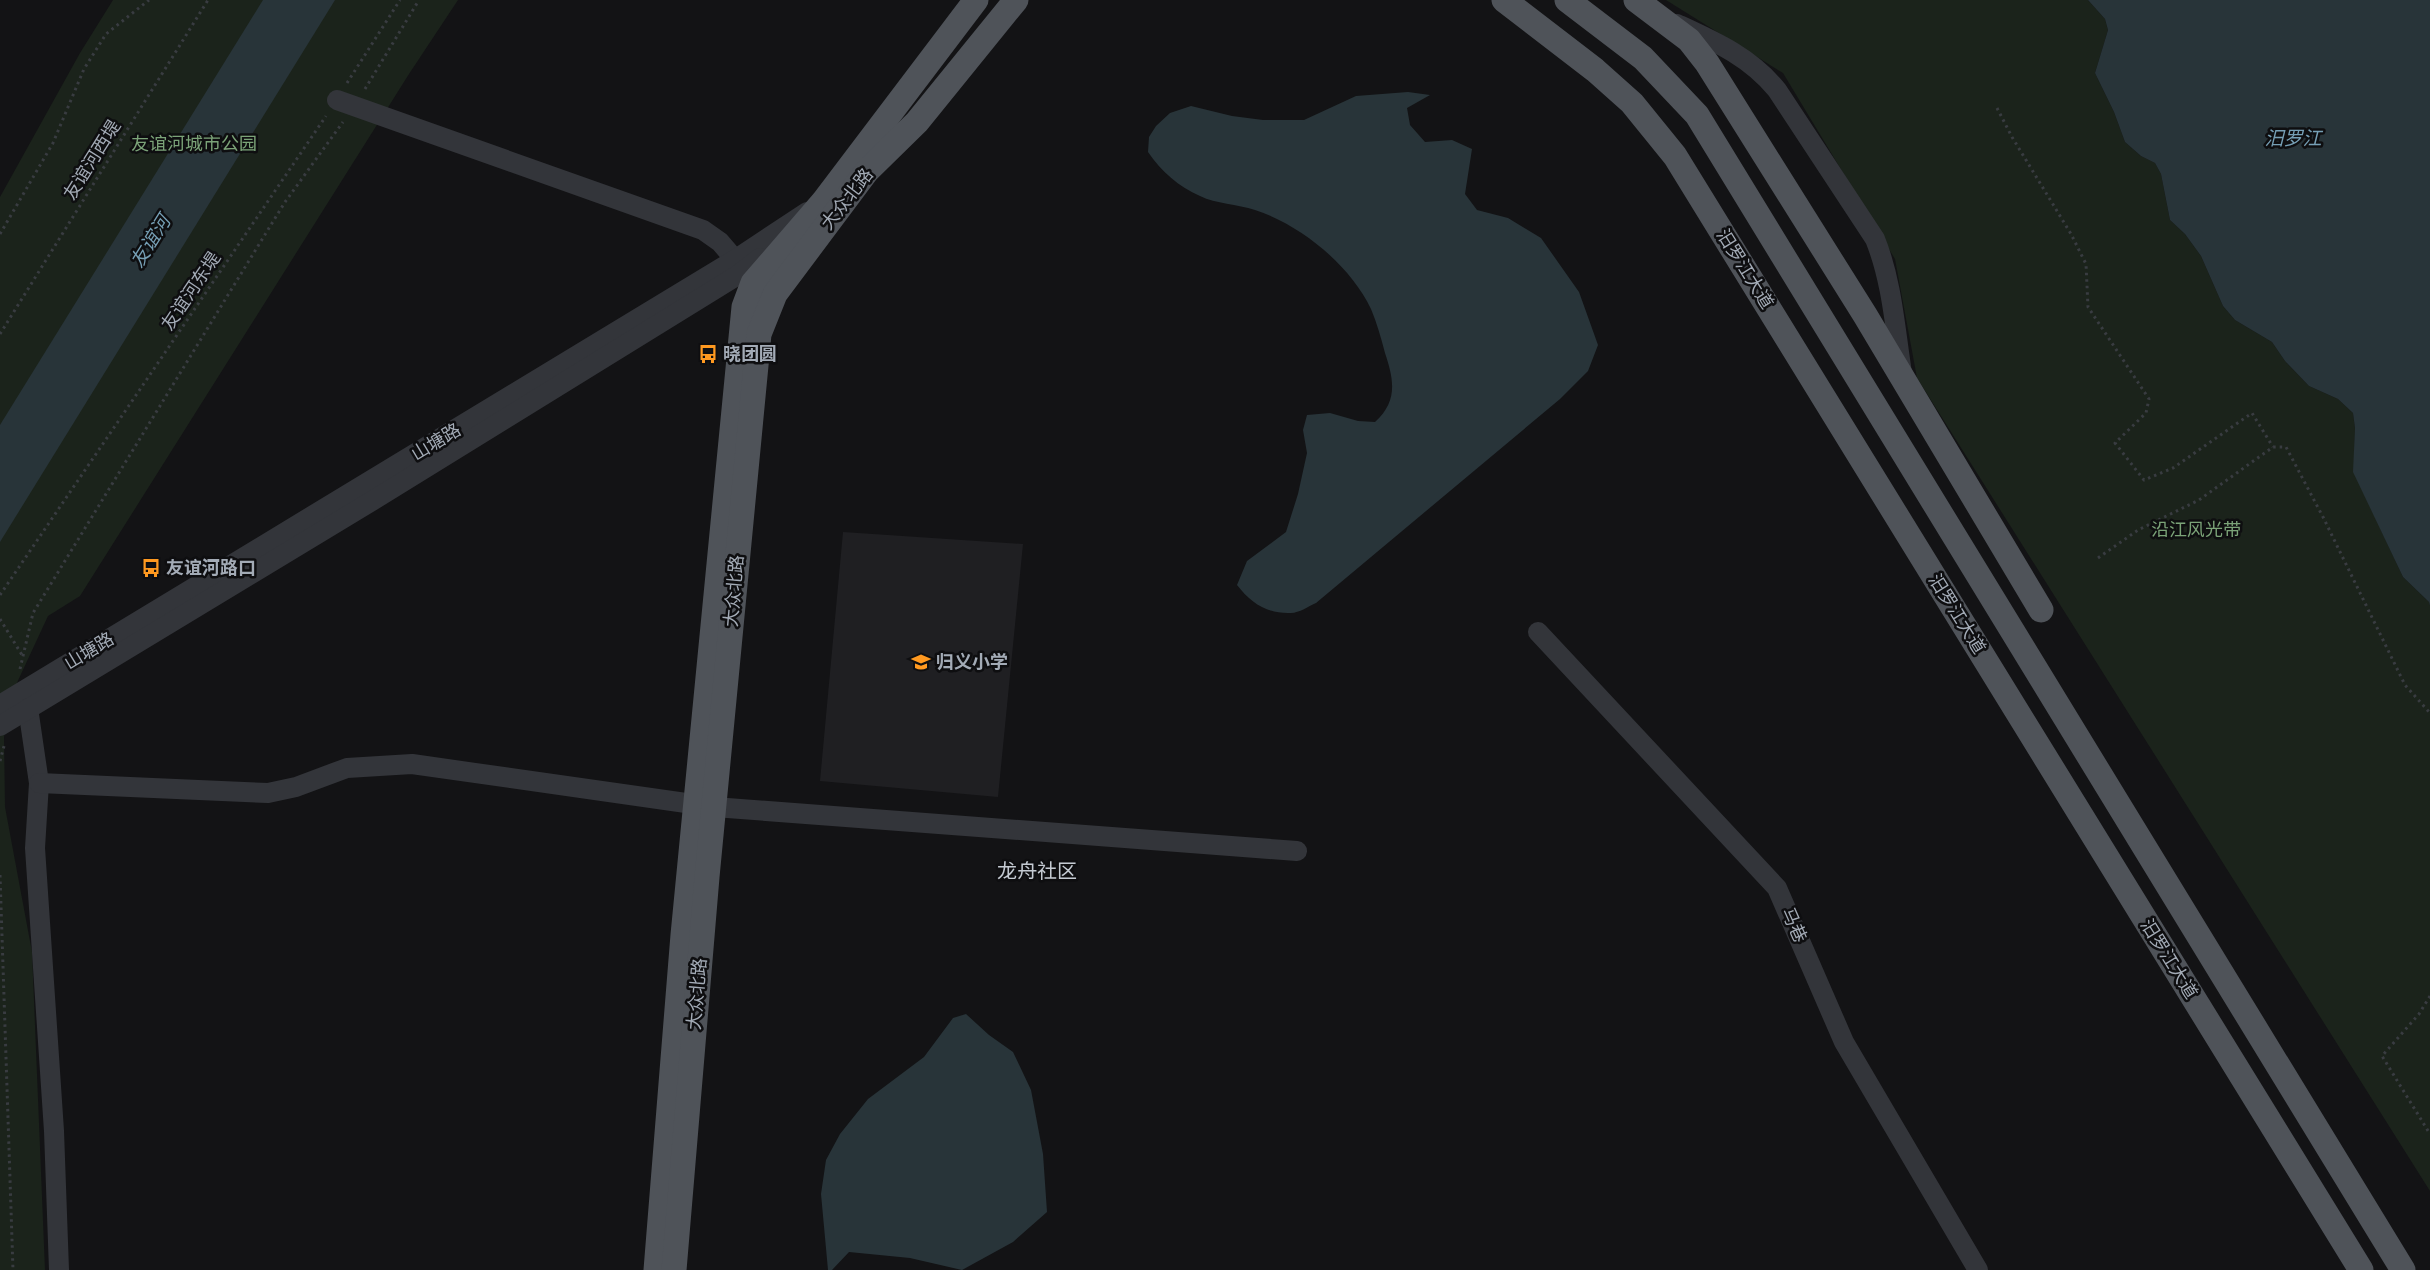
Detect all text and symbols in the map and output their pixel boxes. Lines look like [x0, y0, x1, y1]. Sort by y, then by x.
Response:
street label: 友谊河西堤 [58, 115, 125, 204]
water label: 汨罗江 [2264, 126, 2323, 151]
park label: 友谊河城市公园 [131, 132, 257, 155]
street label: 大众北路 [815, 163, 878, 234]
water label: 友谊河 [125, 207, 178, 272]
street label: 汨罗江大道 [1712, 224, 1779, 313]
street label: 友谊河东堤 [156, 247, 225, 334]
place label: 晓团圆 [723, 342, 777, 365]
bus stop icon: 晓团圆 [697, 343, 719, 365]
street label: 山塘路 [407, 418, 465, 465]
park label: 沿江风光带 [2151, 518, 2241, 541]
street label: 大众北路 [719, 554, 748, 628]
place label: 友谊河路口 [166, 556, 256, 579]
bus stop icon: 友谊河路口 [140, 557, 162, 579]
street label: 汨罗江大道 [1924, 569, 1991, 658]
street label: 山塘路 [60, 627, 118, 674]
place label: 归义小学 [936, 650, 1008, 673]
school or university icon: 归义小学 [910, 651, 932, 673]
district label: 龙舟社区 [997, 858, 1077, 884]
street label: 马巷 [1777, 904, 1812, 946]
street label: 汨罗江大道 [2136, 914, 2203, 1003]
street label: 大众北路 [682, 957, 711, 1031]

